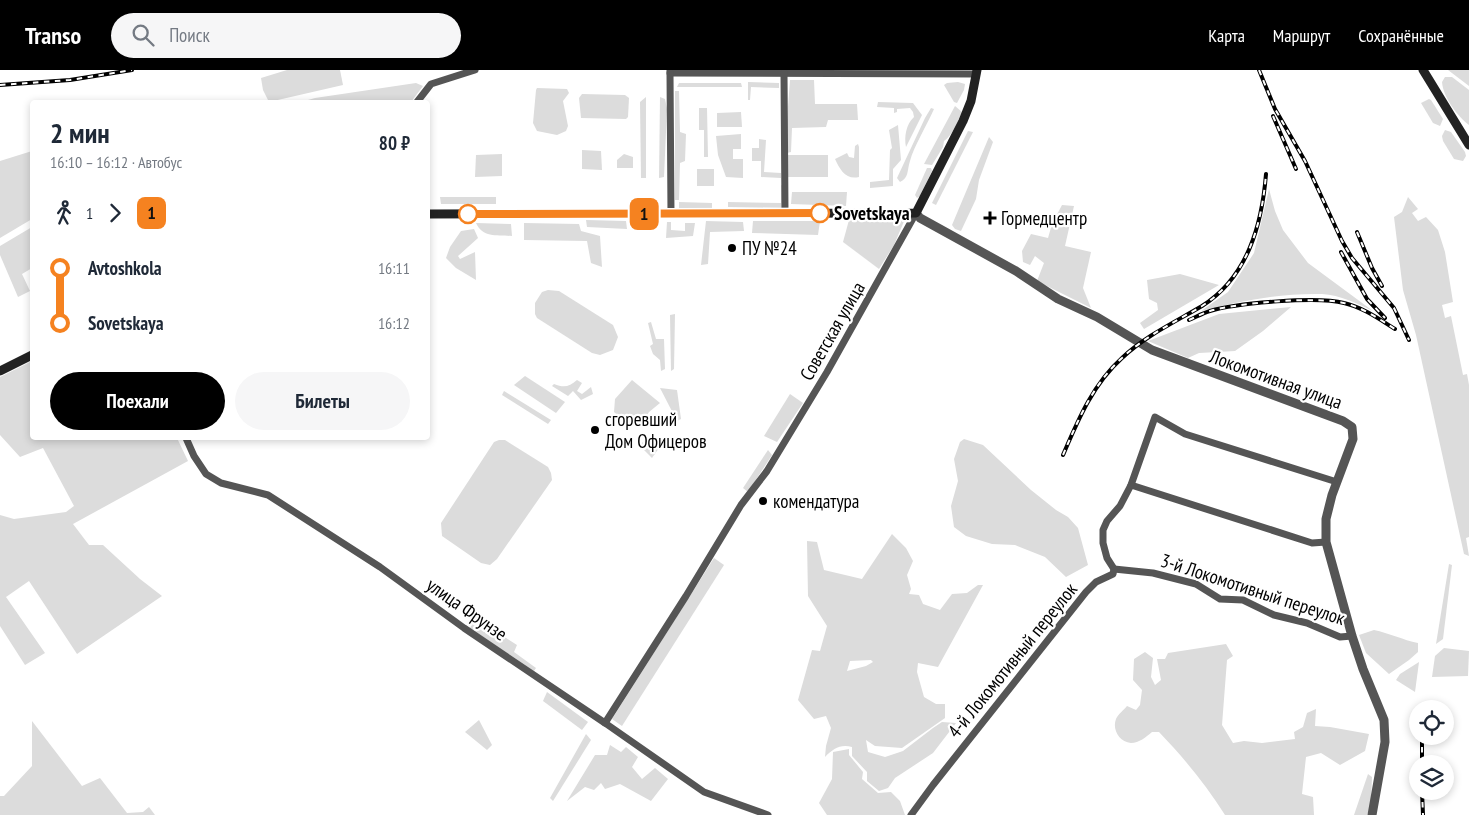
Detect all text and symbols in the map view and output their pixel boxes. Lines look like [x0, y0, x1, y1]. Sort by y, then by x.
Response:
search box [111, 13, 461, 58]
text: Transo [25, 20, 81, 51]
icon: search [129, 21, 157, 49]
text: Поиск [169, 23, 210, 47]
text: Карта [1208, 24, 1245, 47]
text: Маршрут [1273, 24, 1330, 47]
text: Сохранённые [1358, 24, 1444, 47]
text: 2 мин [50, 114, 110, 151]
text: 80 ₽ [379, 131, 410, 155]
text: 16:10 – 16:12 · Автобус [50, 152, 182, 172]
line badge: 1 [628, 198, 660, 230]
icon: walk [50, 199, 78, 227]
icon: forward [101, 199, 129, 227]
text: 1 [147, 201, 156, 224]
place label: Sovetskaya [834, 201, 910, 225]
text: 1 [640, 202, 648, 225]
text: 1 [86, 203, 93, 223]
marker: Sovetskaya [810, 203, 830, 223]
unlabelled marker [458, 204, 478, 224]
place label: Гормедцентр [1001, 206, 1087, 230]
marker: Гормедцентр [983, 211, 997, 225]
place label: ПУ №24 [742, 236, 797, 260]
marker: ПУ №24 [726, 242, 738, 254]
text: Avtoshkola [88, 256, 162, 280]
text: 16:11 [378, 258, 410, 278]
street label: Советская улица [794, 277, 870, 385]
text: Sovetskaya [88, 311, 164, 335]
text: 16:12 [378, 313, 410, 333]
street label: Локомотивная улица [1206, 344, 1346, 414]
button: Поехали [50, 372, 225, 430]
button: Билеты [235, 372, 410, 430]
place label: сгоревший Дом Офицеров [605, 407, 707, 453]
marker: сгоревший Дом Офицеров [589, 424, 601, 436]
place label: комендатура [773, 489, 859, 513]
marker: комендатура [757, 495, 769, 507]
street label: 3-й Локомотивный переулок [1158, 548, 1349, 630]
street label: улица Фрунзе [422, 572, 512, 646]
street label: 4-й Локомотивный переулок [942, 577, 1082, 742]
map controls [1409, 700, 1454, 800]
button: locate [1409, 700, 1454, 745]
button: layers [1409, 755, 1454, 800]

